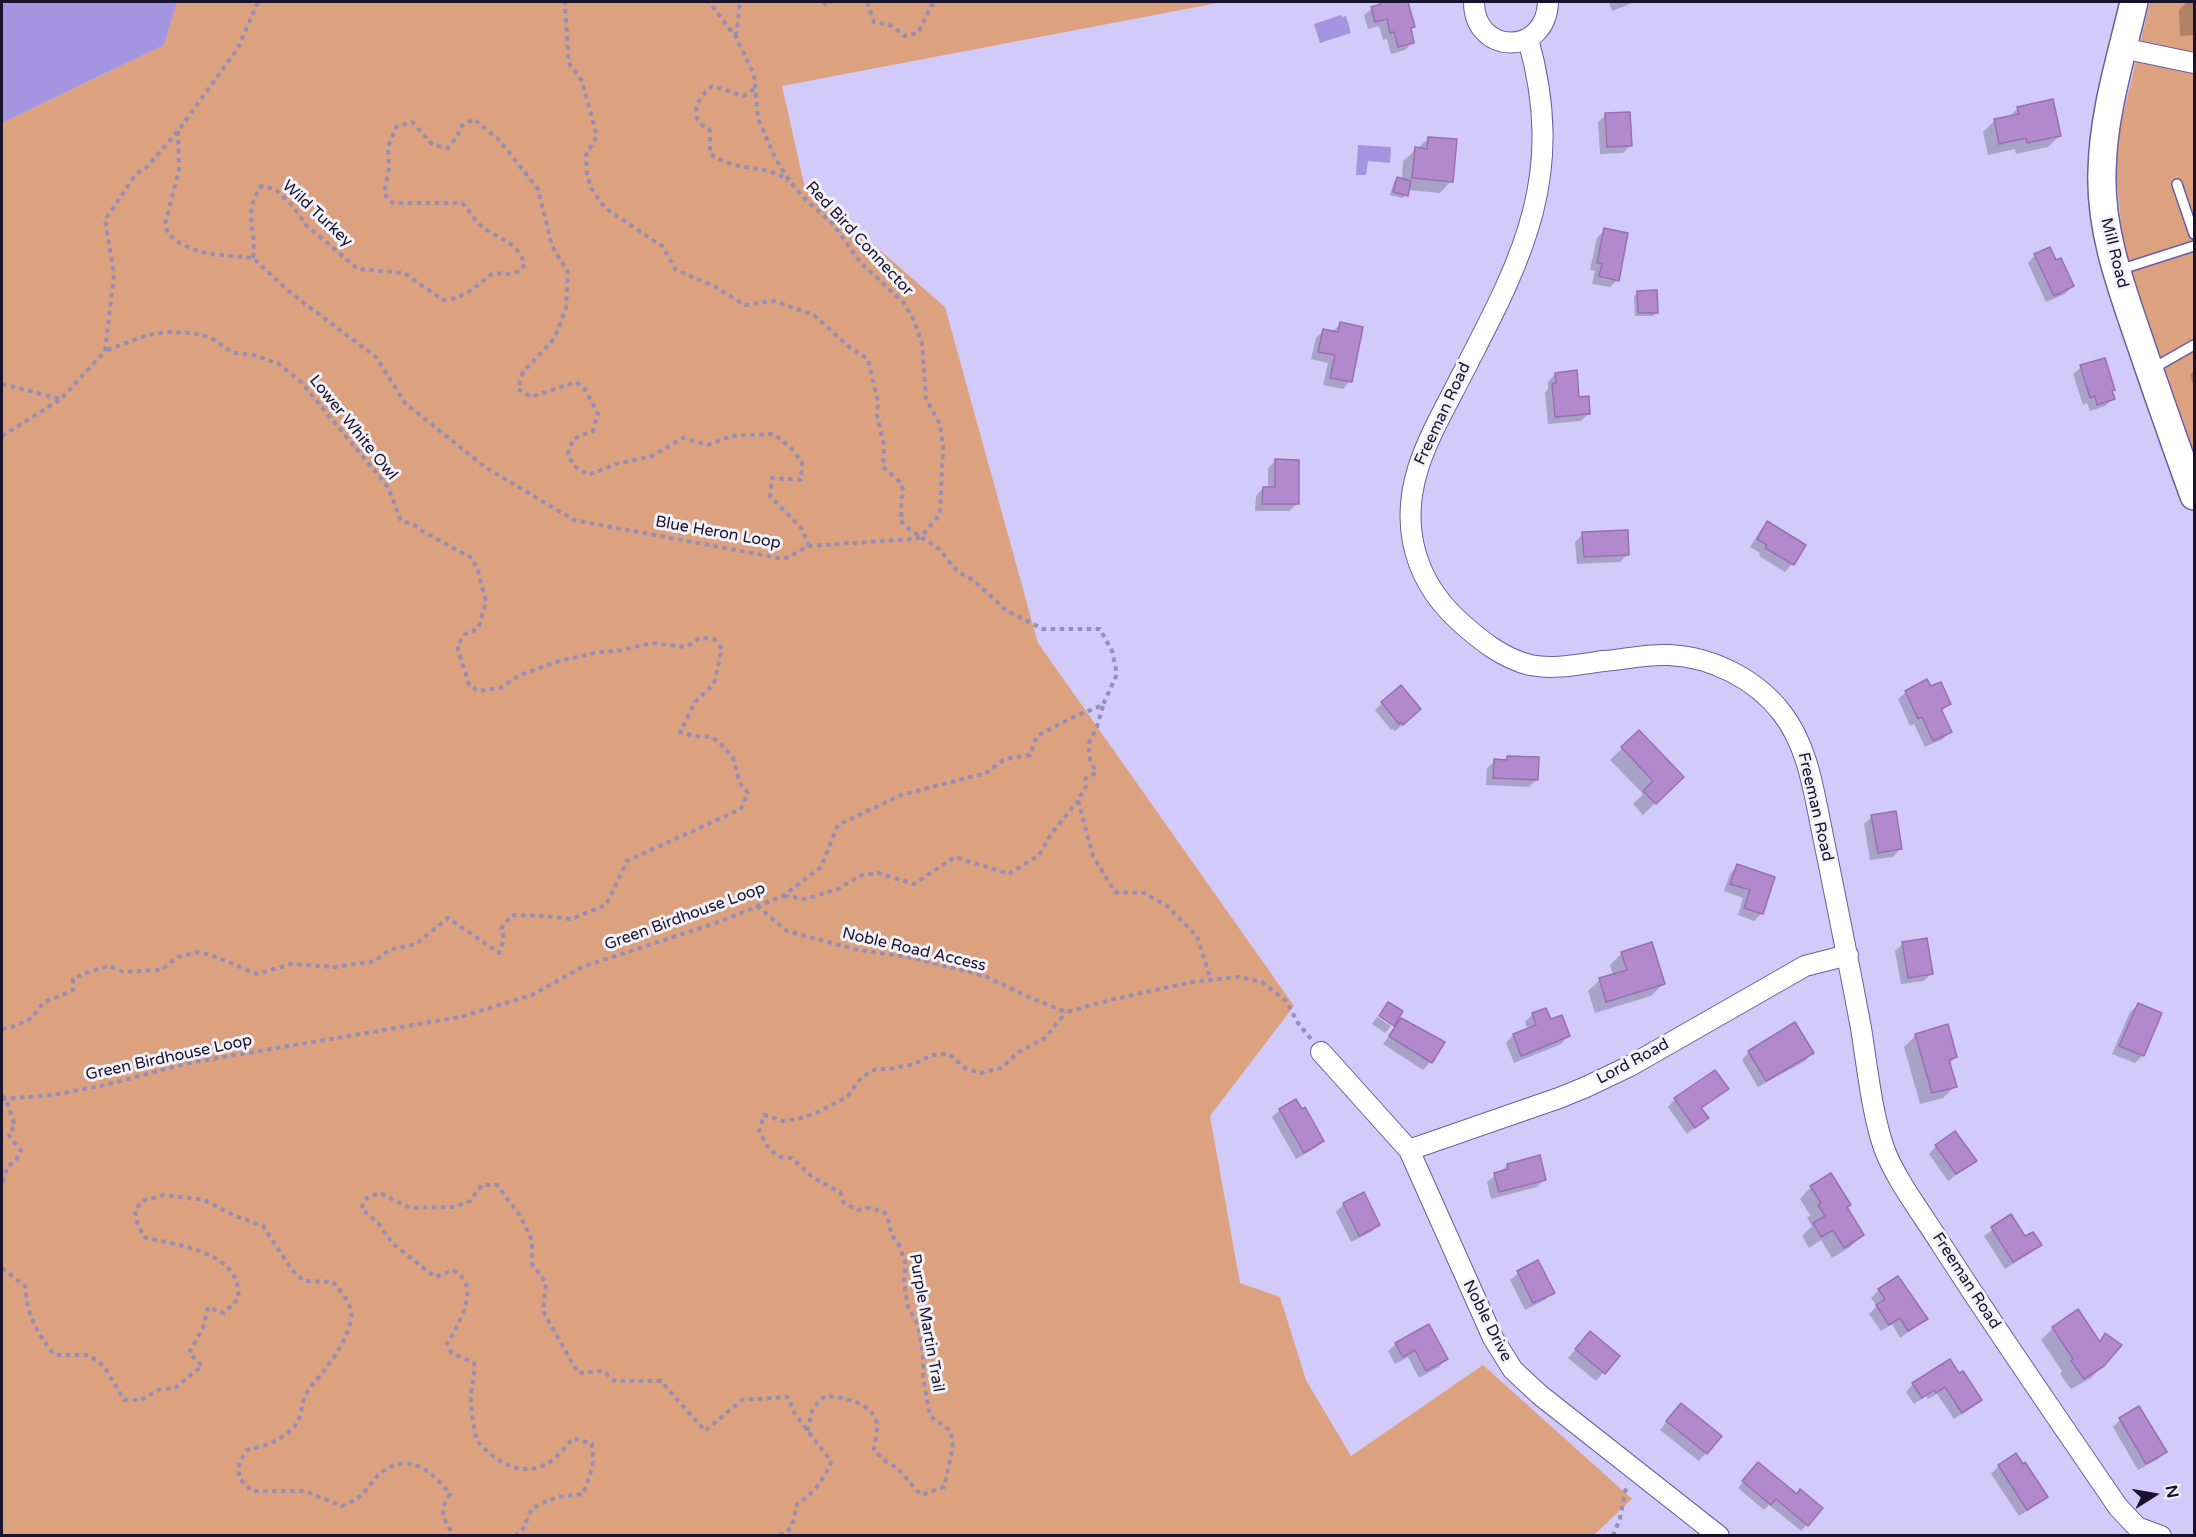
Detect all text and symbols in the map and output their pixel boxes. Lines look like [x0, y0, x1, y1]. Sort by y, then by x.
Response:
street label: Wild Turkey [278, 177, 356, 251]
street label: Red Bird Connector [801, 178, 917, 300]
street label: Mill Road [2096, 216, 2132, 290]
street label: Freeman Road [1411, 360, 1475, 468]
street label: Lower White Owl [305, 372, 401, 484]
street label: Blue Heron Loop [654, 513, 782, 553]
street label: Freeman Road [1793, 751, 1837, 863]
street label: Green Birdhouse Loop [602, 879, 768, 955]
street label: Noble Road Access [840, 924, 988, 976]
street label: Green Birdhouse Loop [84, 1031, 254, 1085]
street label: Lord Road [1593, 1035, 1673, 1089]
street label: Freeman Road [1928, 1229, 2004, 1333]
street label: Purple Martin Trail [904, 1252, 948, 1394]
street label: Noble Drive [1458, 1277, 1516, 1365]
north arrow [2124, 1465, 2184, 1525]
text: N [2161, 1483, 2183, 1500]

